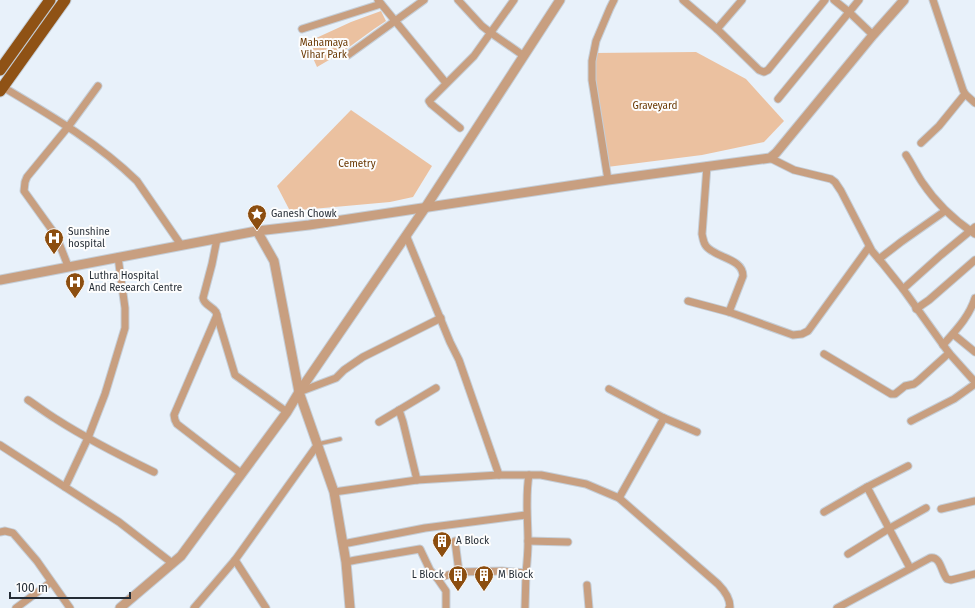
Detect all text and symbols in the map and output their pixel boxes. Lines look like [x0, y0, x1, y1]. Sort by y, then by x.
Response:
park label: Mahamaya Vihar Park [300, 37, 348, 61]
park label: Graveyard [632, 100, 678, 112]
park label: Cemetry [338, 158, 376, 170]
place icon: Ganesh Chowk [246, 203, 268, 231]
place label: Ganesh Chowk [271, 208, 338, 220]
place label: Sunshine hospital [68, 226, 110, 250]
hospital icon: Sunshine hospital [43, 227, 65, 255]
place label: Luthra Hospital And Research Centre [89, 270, 182, 294]
hospital icon: Luthra Hospital And Research Centre [64, 271, 86, 299]
building icon: A Block [431, 530, 453, 558]
place label: A Block [456, 535, 490, 547]
building icon: L Block [447, 564, 469, 592]
building icon: M Block [473, 564, 495, 592]
place label: L Block [412, 569, 445, 581]
place label: M Block [498, 569, 534, 581]
scale bar [10, 574, 130, 600]
text: 100 m [16, 581, 48, 595]

